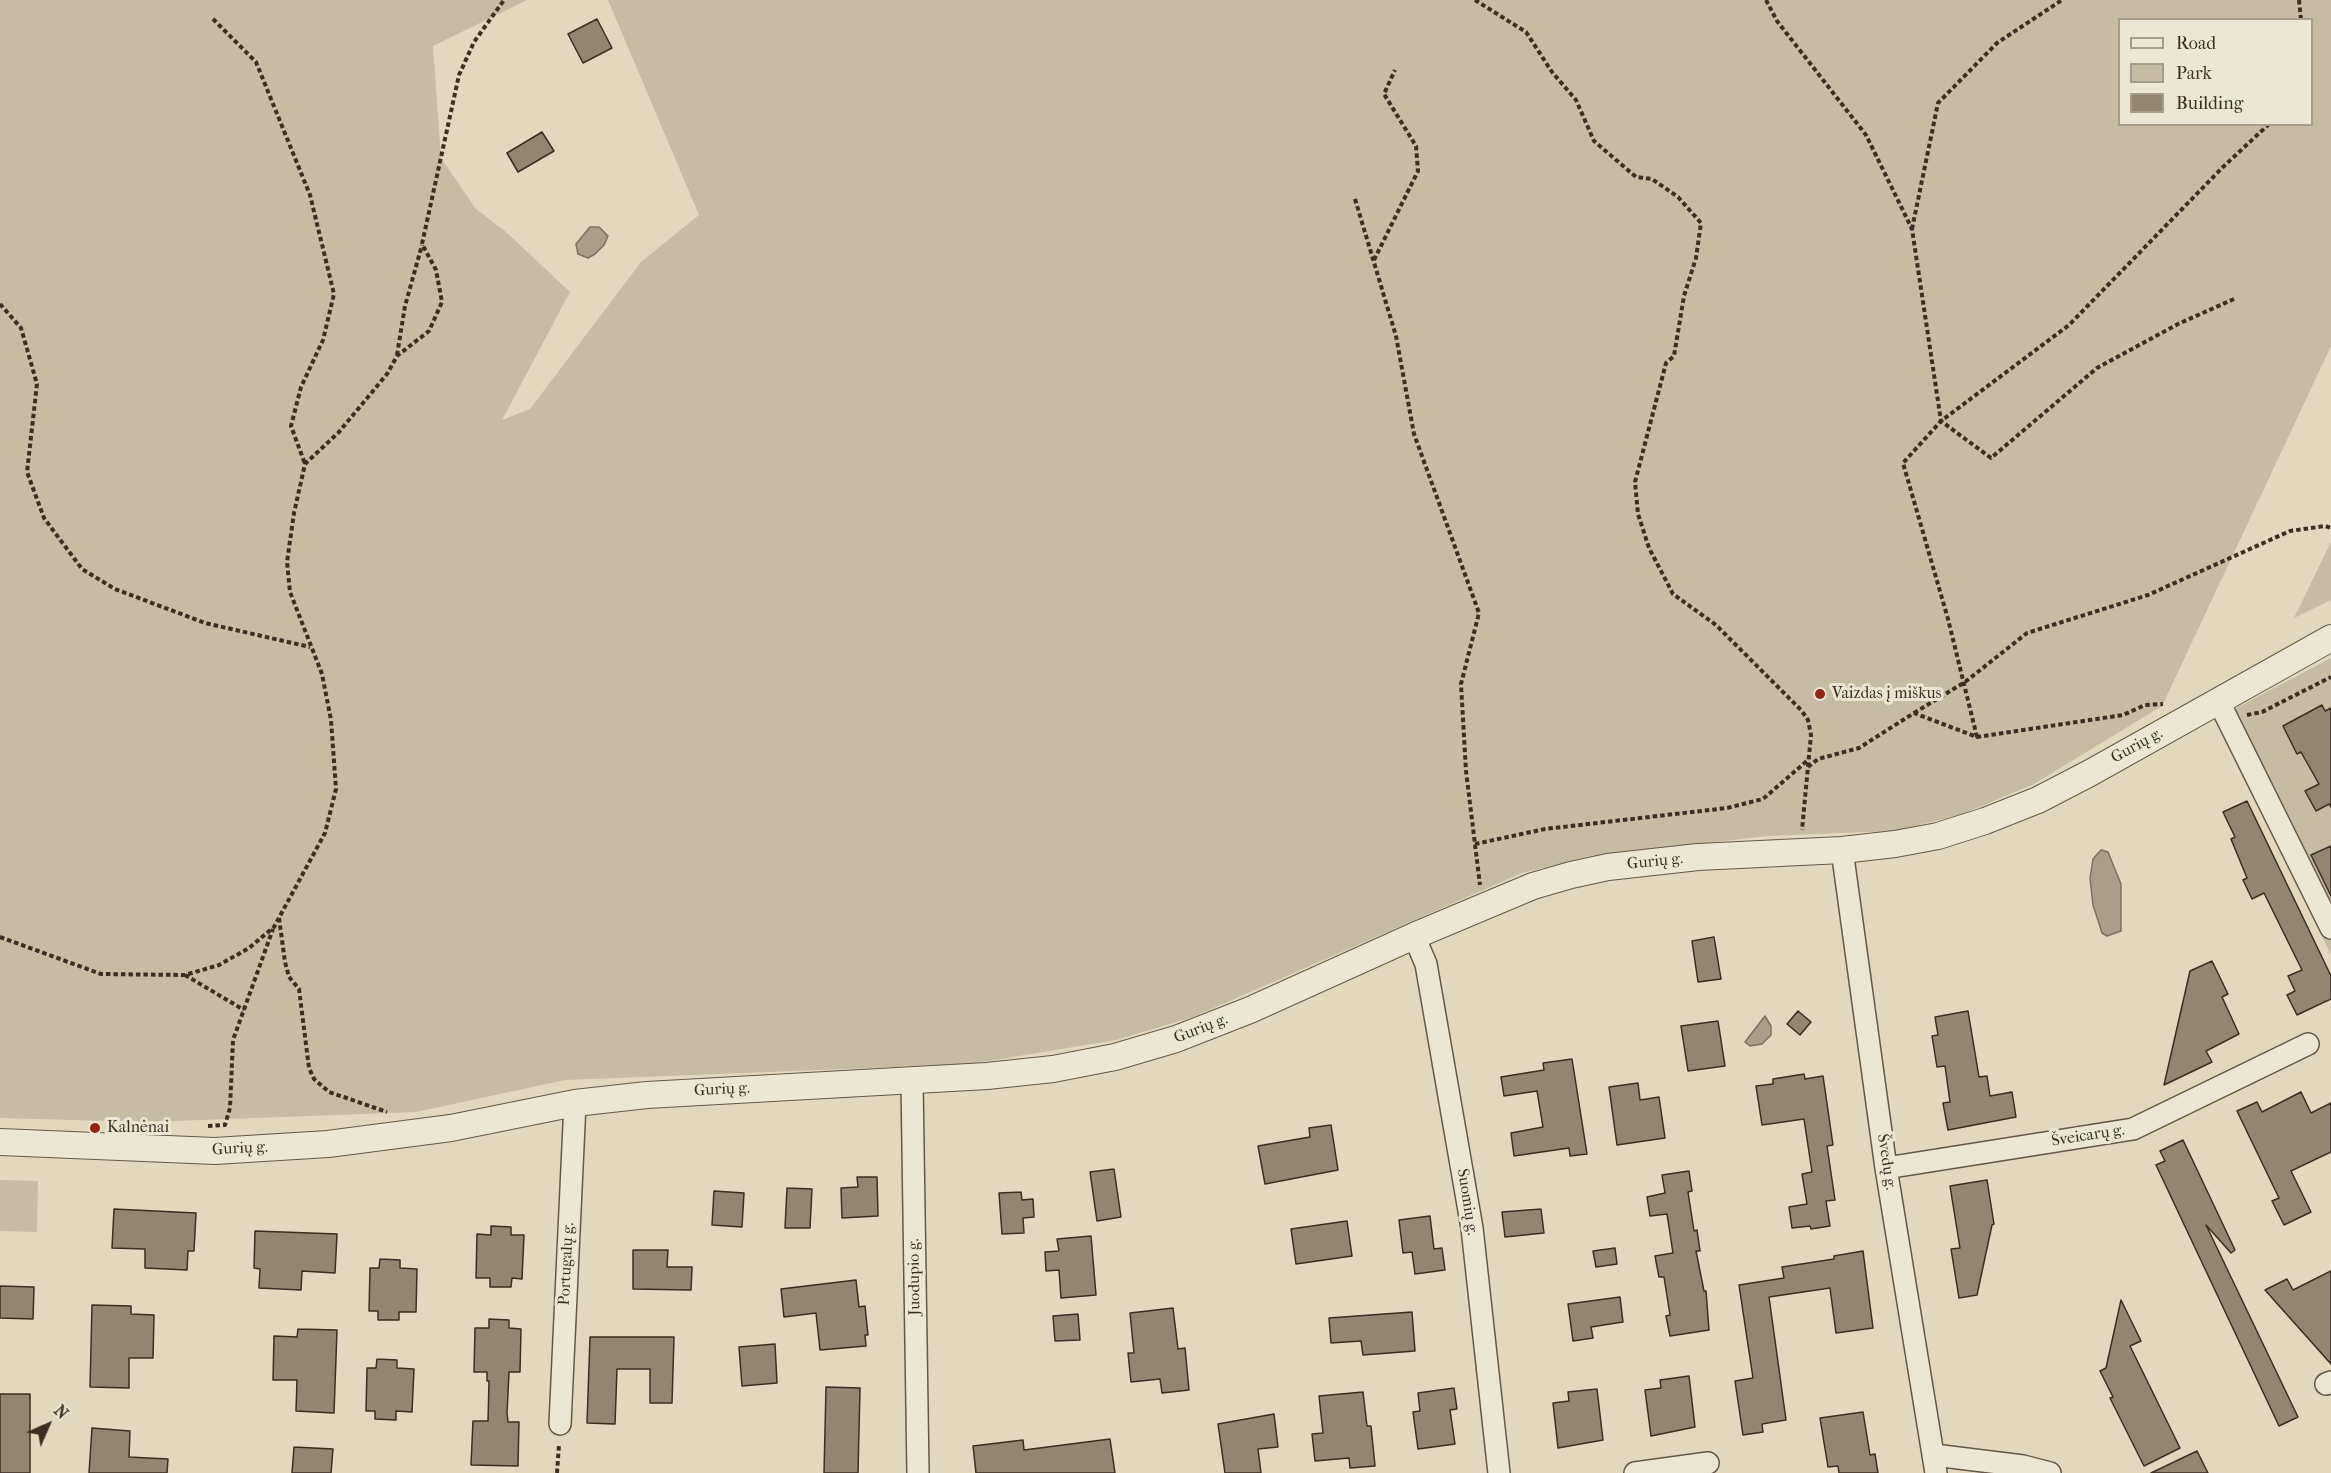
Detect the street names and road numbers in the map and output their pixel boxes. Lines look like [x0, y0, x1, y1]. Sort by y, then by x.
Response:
street label: Gurių g. [2108, 724, 2166, 768]
street label: Gurių g. [1626, 850, 1684, 874]
street label: Gurių g. [1171, 1010, 1231, 1048]
street label: Gurių g. [694, 1079, 750, 1101]
street label: Šveicarų g. [2050, 1121, 2126, 1151]
street label: Švedų g. [1872, 1133, 1900, 1191]
street label: Gurių g. [212, 1138, 268, 1160]
street label: Suomių g. [1452, 1167, 1482, 1237]
street label: Portugalų g. [555, 1222, 579, 1306]
street label: Juodupio g. [905, 1238, 925, 1316]

